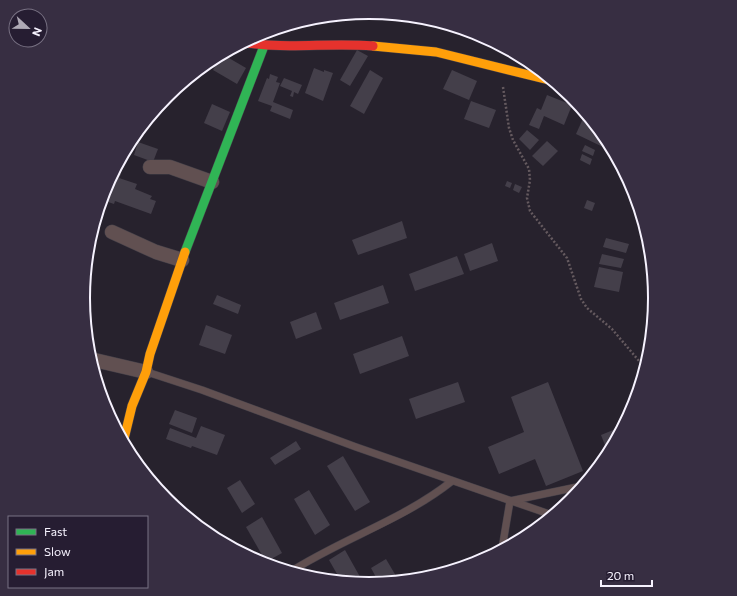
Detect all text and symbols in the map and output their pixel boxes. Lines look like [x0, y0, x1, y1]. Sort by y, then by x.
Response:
north arrow [8, 8, 48, 48]
text: N [30, 26, 45, 38]
legend [8, 516, 148, 588]
text: Fast [44, 524, 67, 538]
text: Slow [44, 544, 71, 558]
scale bar [601, 562, 652, 588]
text: Jam [44, 564, 64, 579]
text: 20 m [607, 568, 634, 582]

